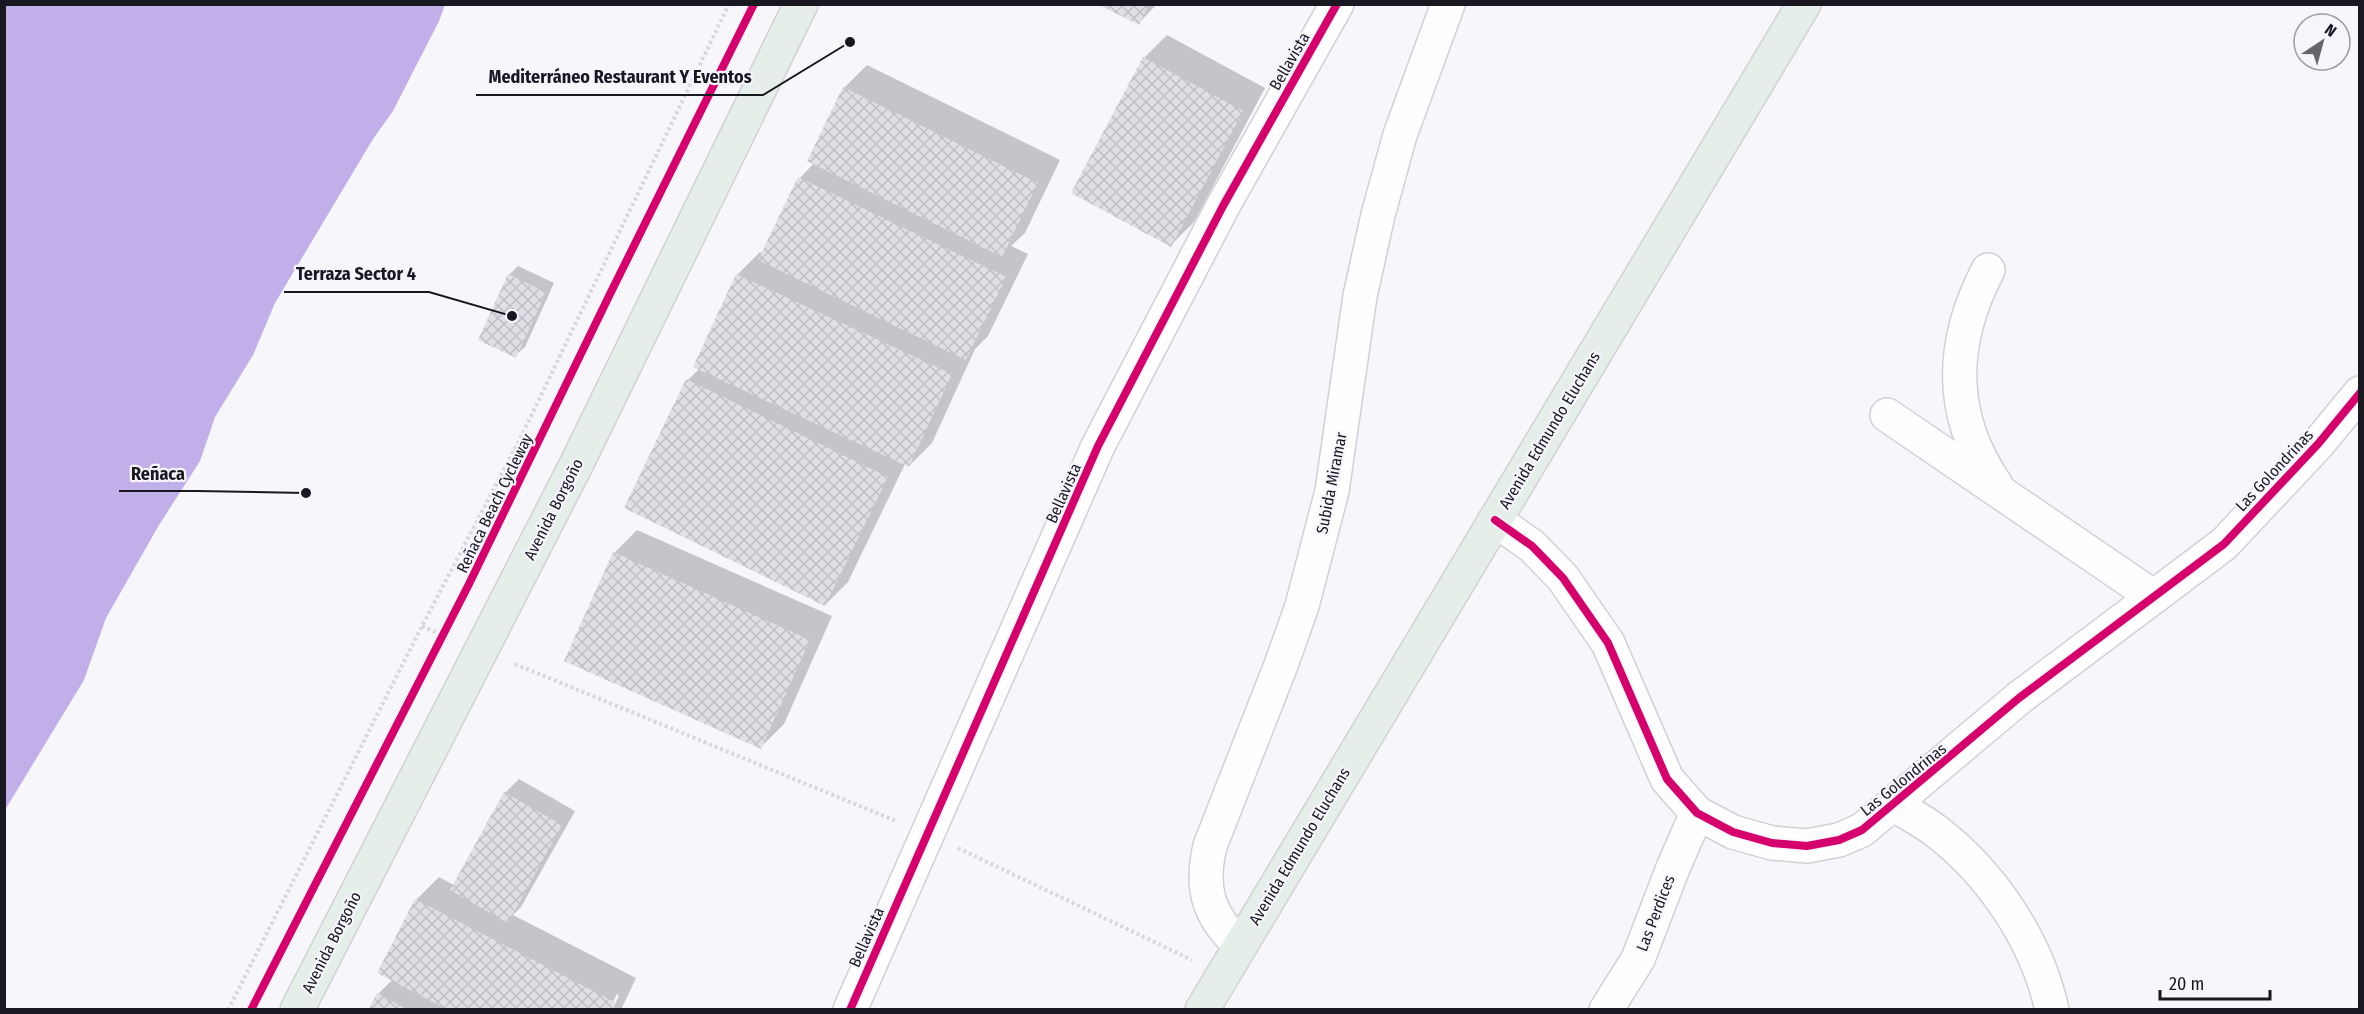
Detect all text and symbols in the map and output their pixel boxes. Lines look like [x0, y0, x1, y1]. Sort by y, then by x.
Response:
north arrow [2292, 12, 2352, 72]
text: N [2321, 20, 2340, 41]
street label: Bellavista [1265, 29, 1314, 94]
callout: Mediterráneo Restaurant Y Eventos [476, 59, 763, 95]
text: Mediterráneo Restaurant Y Eventos [488, 66, 752, 88]
callout: Terraza Sector 4 [284, 256, 429, 292]
text: Terraza Sector 4 [296, 263, 416, 285]
street label: Avenida Edmundo Eluchans [1495, 348, 1604, 512]
street label: Las Golondrinas [2232, 425, 2317, 515]
street label: Reñaca Beach Cycleway [452, 430, 537, 576]
street label: Subida Miramar [1312, 430, 1351, 536]
callout: Reñaca [119, 455, 197, 491]
street label: Avenida Borgoño [520, 455, 587, 563]
street label: Bellavista [1042, 460, 1085, 526]
text: Reñaca [131, 463, 185, 485]
street label: Las Golondrinas [1857, 739, 1950, 820]
street label: Avenida Edmundo Eluchans [1245, 764, 1354, 928]
street label: Las Perdices [1632, 872, 1679, 954]
street label: Avenida Borgoño [298, 888, 365, 996]
street label: Bellavista [845, 904, 888, 970]
scale bar [2160, 963, 2270, 1001]
text: 20 m [2169, 973, 2204, 995]

